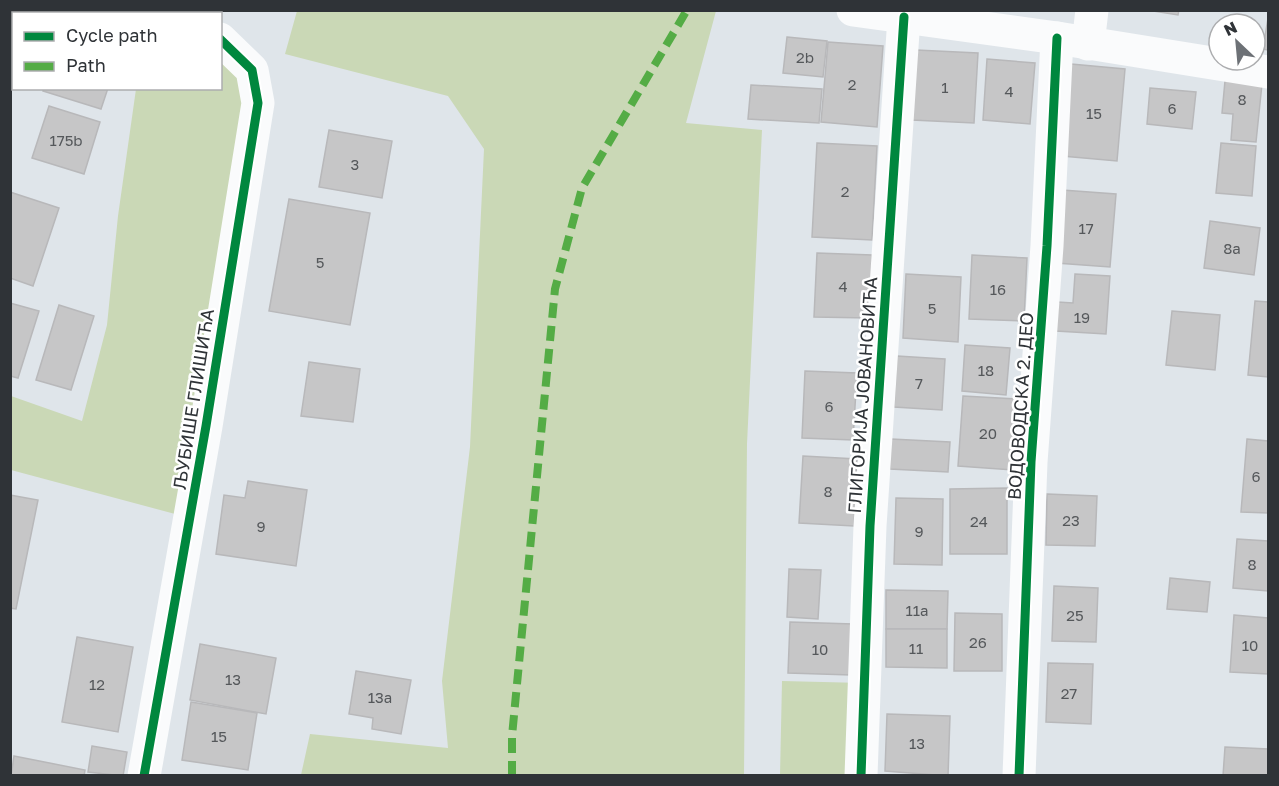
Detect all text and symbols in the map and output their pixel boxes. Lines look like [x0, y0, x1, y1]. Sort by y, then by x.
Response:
legend [12, 12, 222, 90]
north arrow [1207, 12, 1267, 72]
text: N [1221, 17, 1240, 40]
text: Cycle path [66, 24, 158, 46]
house number: 2b [796, 48, 814, 66]
text: Path [66, 54, 106, 76]
house number: 2 [848, 75, 856, 93]
house number: 1 [941, 78, 949, 96]
house number: 4 [1004, 82, 1014, 100]
house number: 8 [1237, 90, 1247, 108]
house number: 6 [1167, 99, 1177, 117]
house number: 15 [1086, 104, 1102, 122]
house number: 175b [49, 131, 83, 149]
house number: 3 [351, 155, 359, 173]
house number: 2 [841, 182, 849, 200]
house number: 17 [1078, 219, 1094, 237]
house number: 8a [1223, 239, 1241, 257]
house number: 5 [316, 253, 324, 271]
street label: ГЛИГОРИЈА ЈОВАНОВИЋА [843, 276, 881, 514]
house number: 4 [838, 277, 848, 295]
house number: 16 [990, 280, 1006, 298]
house number: 5 [928, 299, 936, 317]
street label: ЉУБИШЕ ГЛИШИЋА [168, 307, 218, 491]
house number: 19 [1074, 308, 1090, 326]
street label: ВОДОВОДСКА 2. ДЕО [1002, 311, 1038, 501]
house number: 18 [978, 361, 994, 379]
house number: 7 [915, 374, 923, 392]
house number: 6 [824, 397, 834, 415]
house number: 20 [979, 424, 997, 442]
house number: 6 [1251, 467, 1261, 485]
house number: 8 [823, 482, 833, 500]
house number: 23 [1062, 511, 1080, 529]
house number: 24 [970, 512, 988, 530]
house number: 9 [256, 517, 266, 535]
house number: 9 [914, 522, 924, 540]
house number: 8 [1247, 555, 1257, 573]
house number: 11a [905, 601, 929, 619]
house number: 25 [1066, 606, 1084, 624]
house number: 26 [969, 633, 987, 651]
house number: 10 [1242, 636, 1258, 654]
house number: 11 [909, 639, 923, 657]
house number: 10 [812, 640, 828, 658]
house number: 13 [225, 670, 241, 688]
house number: 12 [89, 675, 105, 693]
house number: 27 [1061, 684, 1077, 702]
house number: 13a [368, 688, 392, 706]
house number: 15 [211, 727, 227, 745]
house number: 13 [909, 734, 925, 752]

